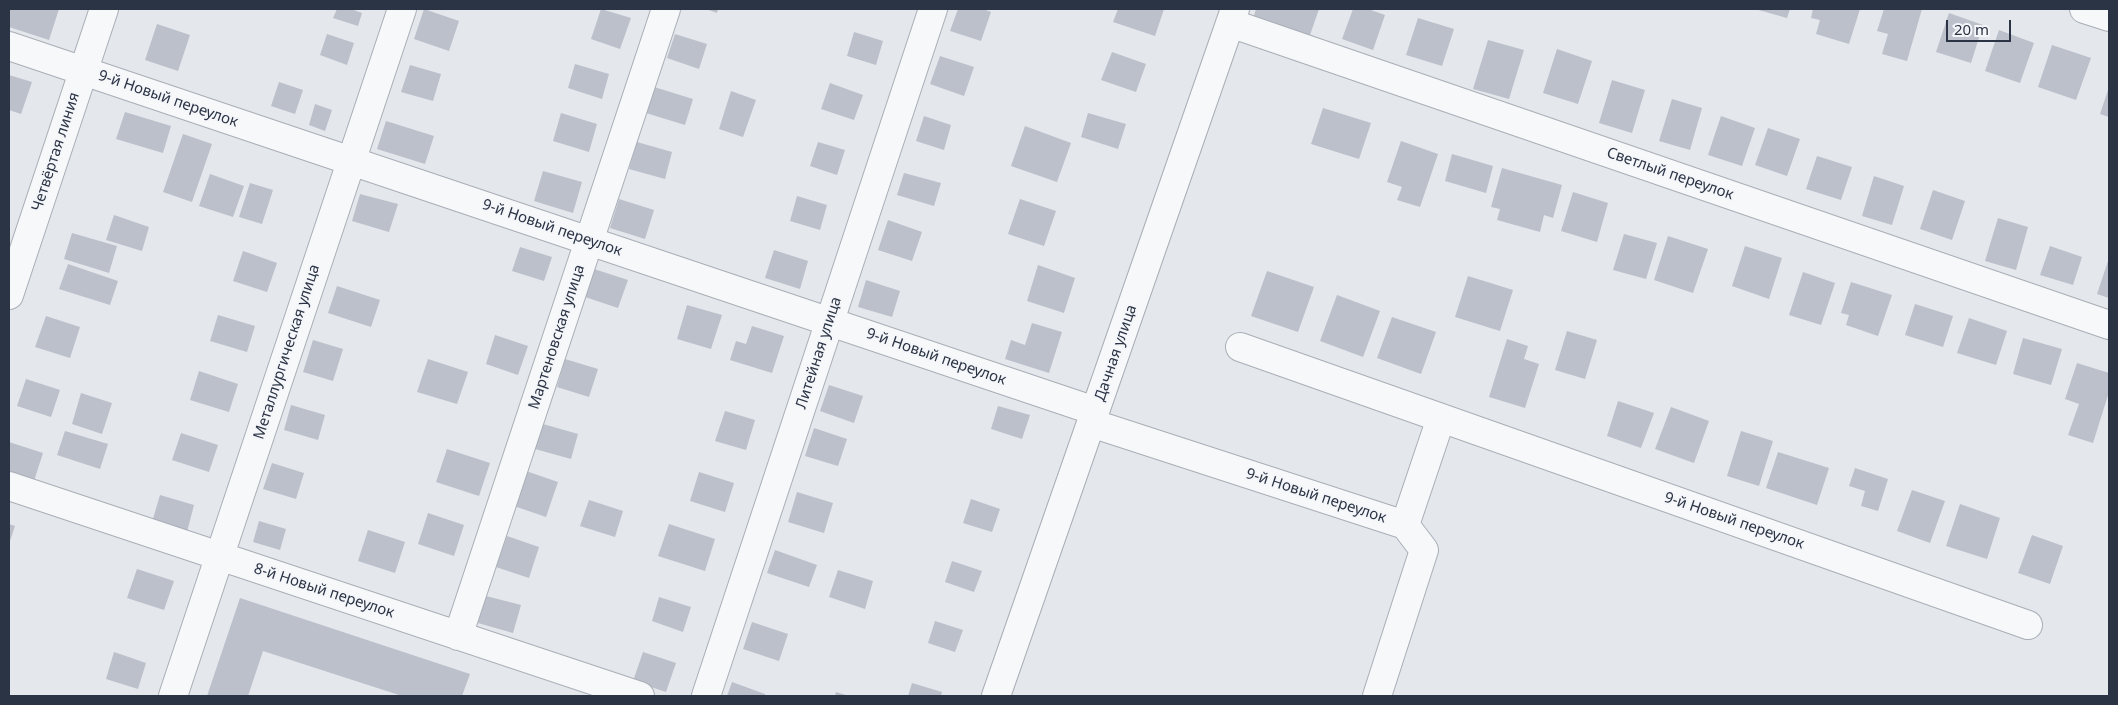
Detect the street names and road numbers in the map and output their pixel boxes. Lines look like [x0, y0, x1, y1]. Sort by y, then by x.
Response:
street label: 9-й Новый переулок [96, 67, 240, 131]
street label: Четвёртая линия [28, 90, 84, 214]
street label: Светлый переулок [1604, 144, 1736, 204]
street label: 9-й Новый переулок [480, 196, 624, 260]
street label: Металлургическая улица [250, 262, 324, 442]
street label: Мартеновская улица [525, 262, 589, 412]
street label: Литейная улица [792, 295, 846, 411]
street label: Дачная улица [1091, 302, 1141, 404]
street label: 9-й Новый переулок [864, 325, 1008, 389]
street label: 9-й Новый переулок [1244, 465, 1388, 527]
street label: 9-й Новый переулок [1662, 489, 1806, 553]
street label: 8-й Новый переулок [252, 560, 396, 622]

